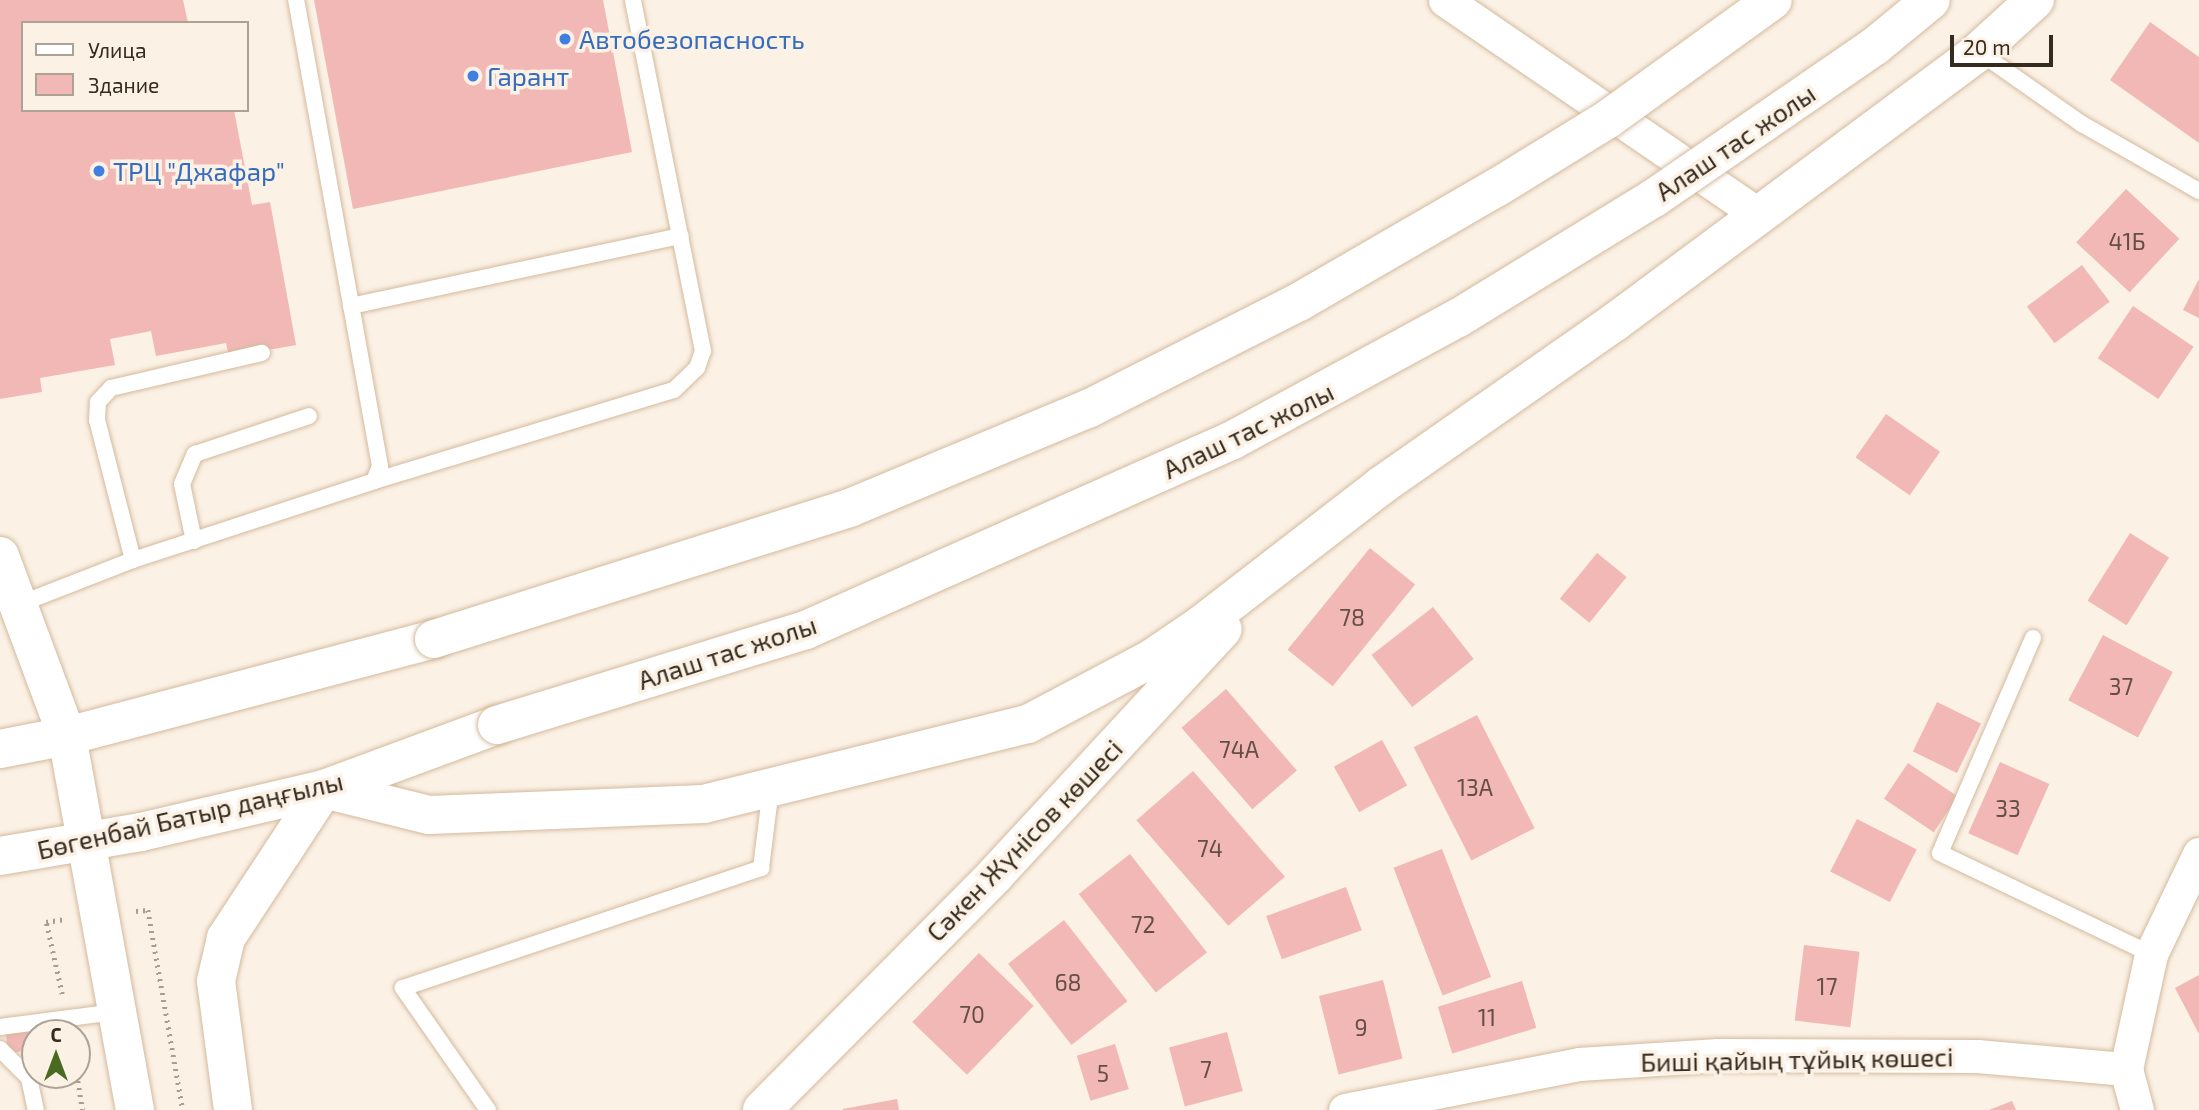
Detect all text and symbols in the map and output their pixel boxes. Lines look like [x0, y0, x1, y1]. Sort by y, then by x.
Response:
legend [21, 21, 248, 112]
scale bar [1954, 21, 2057, 65]
place label: Автобезопасность [579, 23, 805, 55]
marker: Автобезопасность [557, 31, 573, 47]
text: 20 m [1963, 34, 2011, 59]
text: Улица [88, 37, 147, 62]
place label: Гарант [487, 60, 569, 92]
marker: Гарант [465, 68, 481, 84]
text: Здание [88, 72, 159, 97]
street label: Алаш тас жолы [1649, 77, 1821, 207]
place label: ТРЦ "Джафар" [113, 155, 285, 187]
marker: ТРЦ "Джафар" [91, 163, 107, 179]
house number: 41Б [2108, 227, 2146, 255]
street label: Алаш тас жолы [1158, 375, 1338, 485]
house number: 78 [1339, 603, 1365, 631]
street label: Алаш тас жолы [634, 608, 820, 696]
house number: 37 [2109, 672, 2133, 700]
street label: Сәкен Жүнісов көшесі [919, 733, 1129, 947]
house number: 74А [1219, 735, 1259, 763]
street label: Бөгенбай Батыр даңғылы [34, 765, 346, 865]
house number: 13А [1457, 773, 1493, 801]
house number: 33 [1995, 794, 2021, 822]
house number: 74 [1197, 834, 1223, 862]
house number: 72 [1131, 910, 1155, 938]
house number: 68 [1054, 968, 1082, 996]
house number: 17 [1817, 972, 1837, 1000]
house number: 70 [959, 1000, 985, 1028]
house number: 11 [1478, 1003, 1496, 1031]
house number: 9 [1354, 1013, 1368, 1041]
north arrow [21, 1019, 91, 1089]
text: С [50, 1023, 62, 1046]
street label: Биші қайың тұйық көшесі [1640, 1041, 1954, 1077]
house number: 7 [1200, 1055, 1212, 1083]
house number: 5 [1097, 1059, 1109, 1087]

